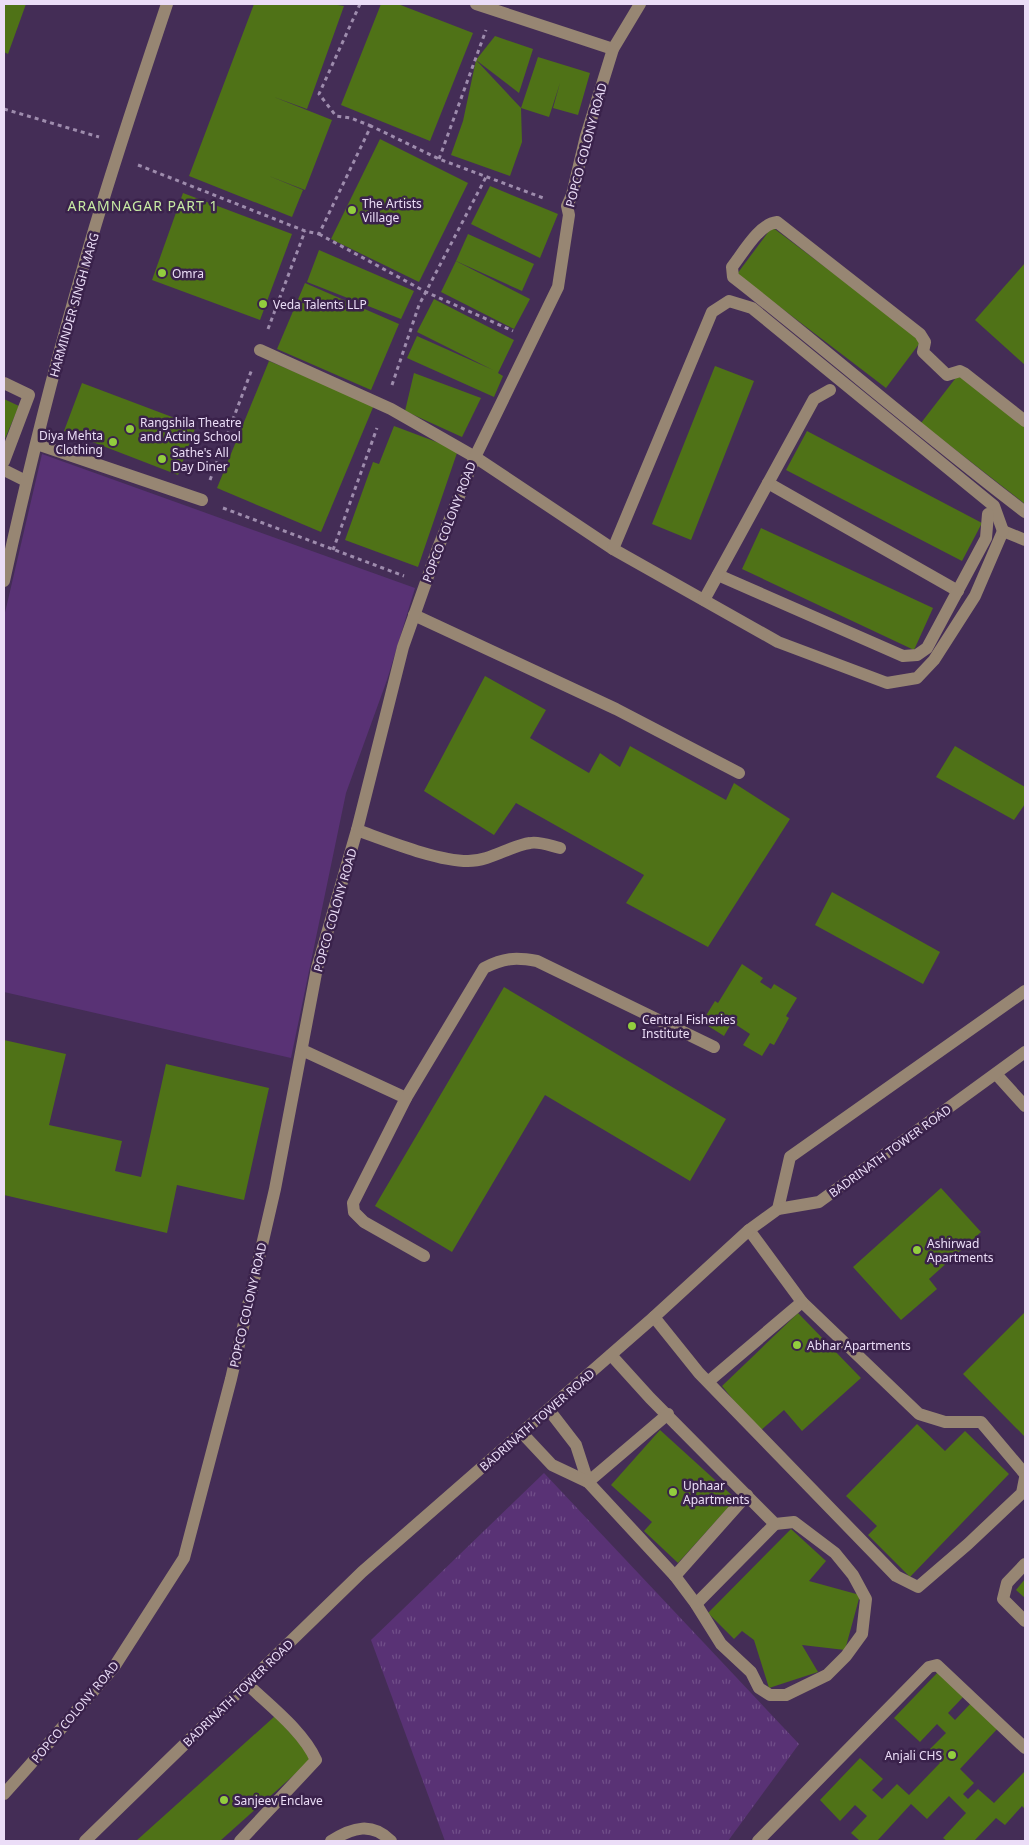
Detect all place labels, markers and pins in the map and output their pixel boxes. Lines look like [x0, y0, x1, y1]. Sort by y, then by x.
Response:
place label: The Artists Village [362, 195, 422, 226]
marker: The Artists Village [346, 204, 358, 216]
place label: Omra [172, 265, 204, 282]
marker: Omra [156, 267, 168, 279]
place label: Veda Talents LLP [273, 296, 367, 313]
marker: Veda Talents LLP [257, 298, 269, 310]
place label: Rangshila Theatre and Acting School [140, 414, 242, 445]
marker: Rangshila Theatre and Acting School [124, 423, 136, 435]
place label: Diya Mehta Clothing [39, 427, 103, 458]
marker: Diya Mehta Clothing [107, 436, 119, 448]
place label: Sathe's All Day Diner [172, 444, 229, 475]
marker: Sathe's All Day Diner [156, 453, 168, 465]
place label: Central Fisheries Institute [642, 1011, 736, 1042]
marker: Central Fisheries Institute [626, 1020, 638, 1032]
place label: Ashirwad Apartments [927, 1235, 994, 1266]
marker: Ashirwad Apartments [911, 1244, 923, 1256]
place label: Abhar Apartments [807, 1337, 911, 1354]
marker: Abhar Apartments [791, 1339, 803, 1351]
place label: Uphaar Apartments [683, 1477, 750, 1508]
marker: Uphaar Apartments [667, 1486, 679, 1498]
place label: Anjali CHS [885, 1747, 942, 1764]
marker: Anjali CHS [946, 1749, 958, 1761]
place label: Sanjeev Enclave [234, 1792, 323, 1809]
marker: Sanjeev Enclave [218, 1794, 230, 1806]

